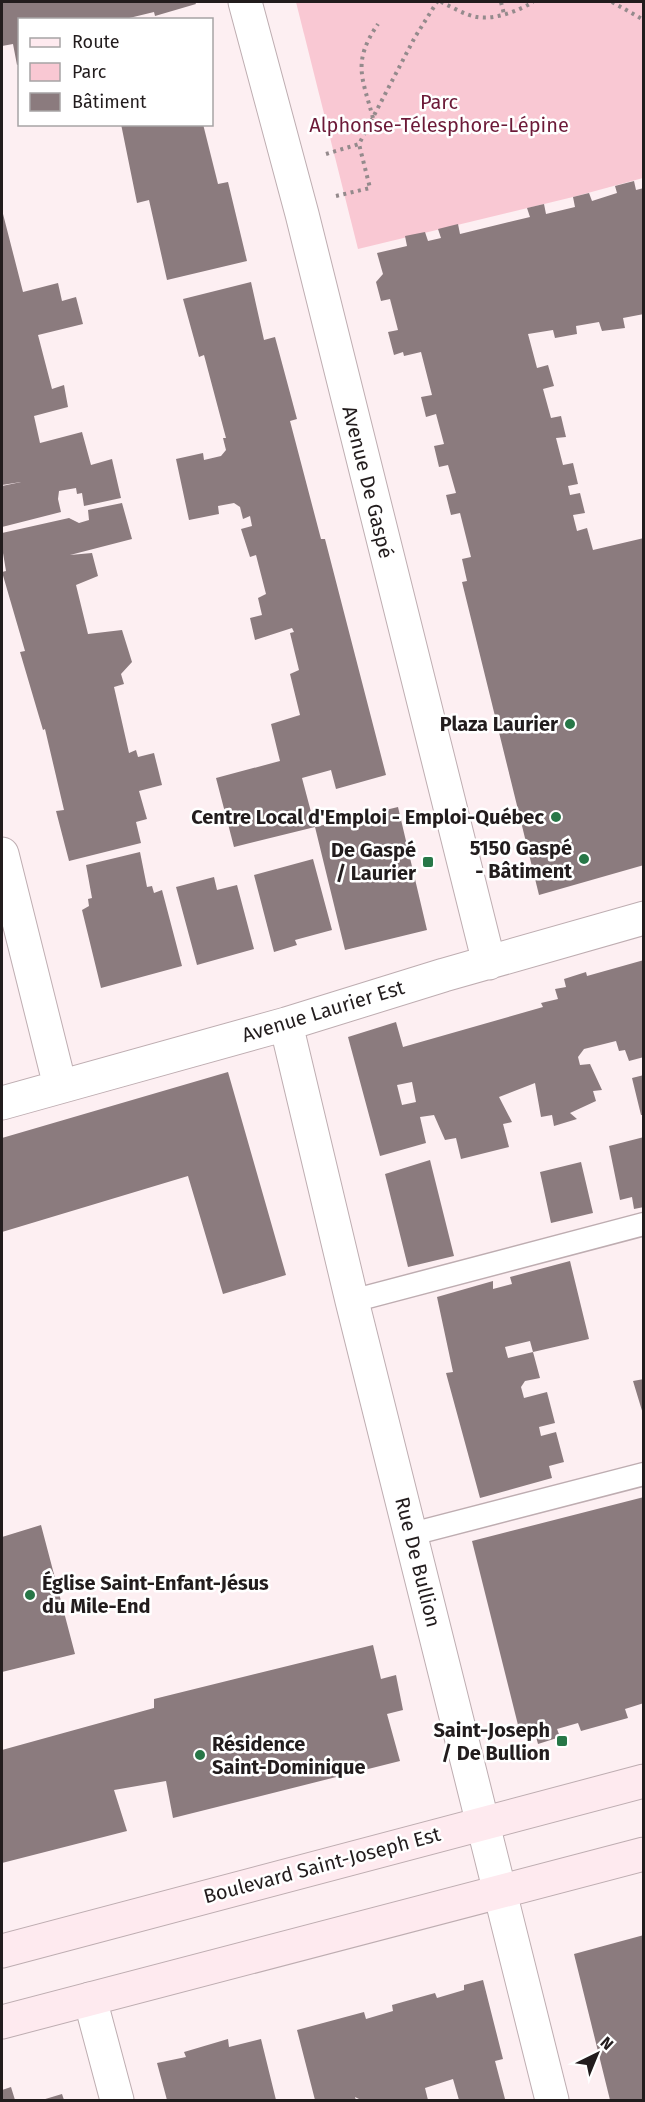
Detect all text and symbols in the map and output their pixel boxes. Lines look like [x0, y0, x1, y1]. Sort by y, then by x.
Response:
legend [18, 18, 213, 126]
text: Route [72, 31, 120, 53]
text: Parc [72, 61, 107, 83]
park label: Parc Alphonse-Télesphore-Lépine [309, 90, 569, 137]
text: Bâtiment [72, 91, 147, 113]
street label: Avenue De Gaspé [337, 403, 399, 561]
place label: Plaza Laurier [440, 712, 559, 736]
marker: Plaza Laurier [563, 717, 577, 731]
place label: Centre Local d'Emploi - Emploi-Québec [191, 805, 544, 829]
marker: Centre Local d'Emploi - Emploi-Québec [549, 810, 563, 824]
place label: 5150 Gaspé - Bâtiment [470, 836, 572, 883]
place label: De Gaspé / Laurier [331, 838, 417, 885]
marker: 5150 Gaspé - Bâtiment [577, 852, 591, 866]
marker: De Gaspé / Laurier [421, 855, 435, 869]
street label: Avenue Laurier Est [239, 975, 408, 1047]
street label: Rue De Bullion [390, 1494, 446, 1630]
place label: Église Saint-Enfant-Jésus du Mile-End [42, 1570, 269, 1618]
marker: Église Saint-Enfant-Jésus du Mile-End [23, 1588, 37, 1602]
place label: Saint-Joseph / De Bullion [433, 1718, 550, 1765]
place label: Résidence Saint-Dominique [212, 1732, 366, 1779]
marker: Saint-Joseph / De Bullion [555, 1734, 569, 1748]
marker: Résidence Saint-Dominique [193, 1748, 207, 1762]
street label: Boulevard Saint-Joseph Est [201, 1822, 444, 1908]
north arrow [567, 2024, 627, 2084]
text: N [597, 2033, 617, 2054]

